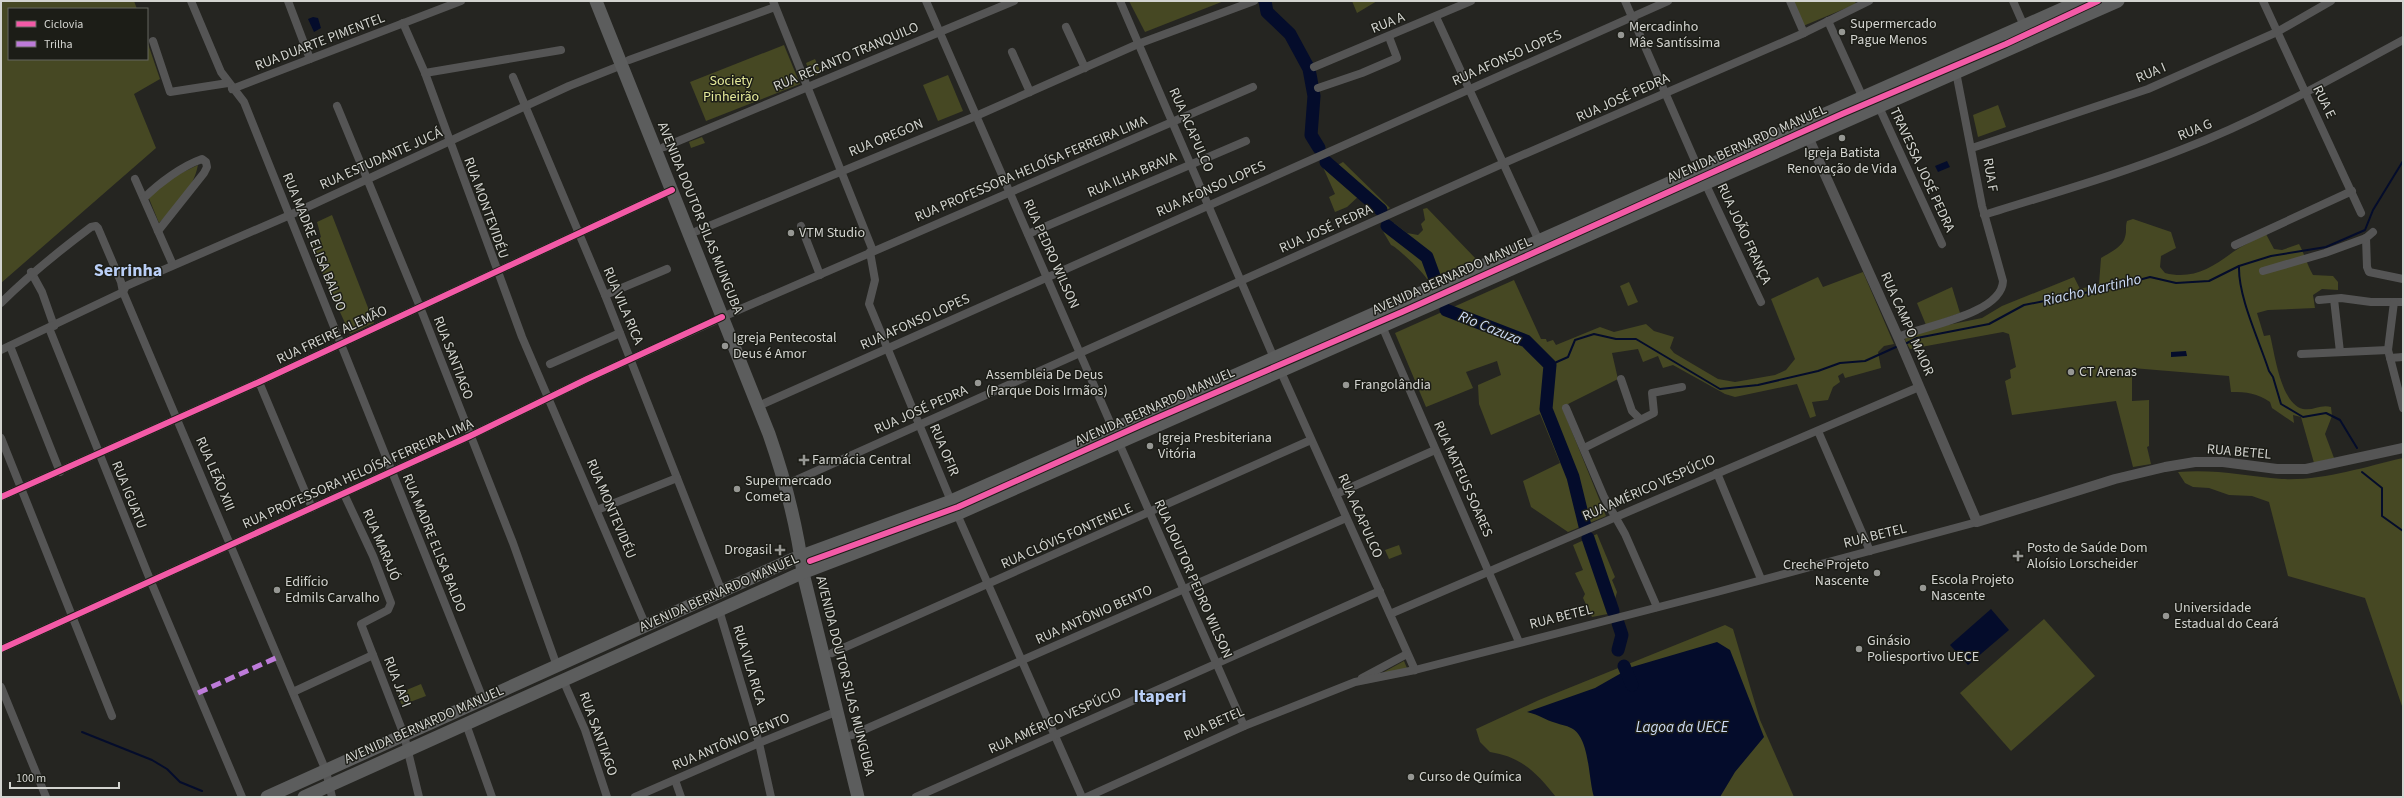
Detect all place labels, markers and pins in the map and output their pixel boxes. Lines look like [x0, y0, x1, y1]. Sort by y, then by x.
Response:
place label: Supermercado Pague Menos [1850, 14, 1937, 50]
place label: Mercadinho Mâe Santíssima [1629, 17, 1720, 53]
marker: Supermercado Pague Menos [1837, 27, 1847, 37]
marker: Mercadinho Mâe Santíssima [1616, 30, 1626, 40]
marker: Igreja Batista Renovação de Vida [1837, 133, 1847, 143]
place label: Igreja Batista Renovação de Vida [1787, 143, 1897, 179]
place label: VTM Studio [799, 223, 865, 243]
marker: VTM Studio [786, 228, 796, 238]
place label: Igreja Pentecostal Deus é Amor [733, 328, 837, 364]
marker: Igreja Pentecostal Deus é Amor [720, 341, 730, 351]
place label: CT Arenas [2079, 362, 2137, 382]
place label: Assembleia De Deus (Parque Dois Irmãos) [986, 365, 1108, 401]
marker: CT Arenas [2066, 367, 2076, 377]
place label: Frangolândia [1354, 375, 1431, 395]
marker: Assembleia De Deus (Parque Dois Irmãos) [973, 378, 983, 388]
marker: Frangolândia [1341, 380, 1351, 390]
place label: Igreja Presbiteriana Vitória [1158, 428, 1272, 464]
marker: Igreja Presbiteriana Vitória [1145, 441, 1155, 451]
place label: Farmácia Central [812, 450, 912, 470]
marker: Farmácia Central [799, 455, 809, 465]
place label: Supermercado Cometa [745, 471, 832, 507]
marker: Supermercado Cometa [732, 484, 742, 494]
place label: Posto de Saúde Dom Aloísio Lorscheider [2027, 538, 2148, 574]
place label: Drogasil [724, 540, 772, 560]
marker: Drogasil [775, 545, 785, 555]
marker: Posto de Saúde Dom Aloísio Lorscheider [2012, 550, 2024, 562]
place label: Creche Projeto Nascente [1783, 555, 1869, 591]
marker: Creche Projeto Nascente [1872, 568, 1882, 578]
place label: Escola Projeto Nascente [1931, 570, 2014, 606]
place label: Edifício Edmils Carvalho [285, 572, 380, 608]
marker: Escola Projeto Nascente [1918, 583, 1928, 593]
marker: Edifício Edmils Carvalho [272, 585, 282, 595]
place label: Universidade Estadual do Ceará [2174, 598, 2279, 634]
marker: Universidade Estadual do Ceará [2161, 611, 2171, 621]
place label: Ginásio Poliesportivo UECE [1867, 631, 1979, 667]
marker: Ginásio Poliesportivo UECE [1854, 644, 1864, 654]
place label: Curso de Química [1419, 767, 1522, 787]
marker: Curso de Química [1406, 772, 1416, 782]

